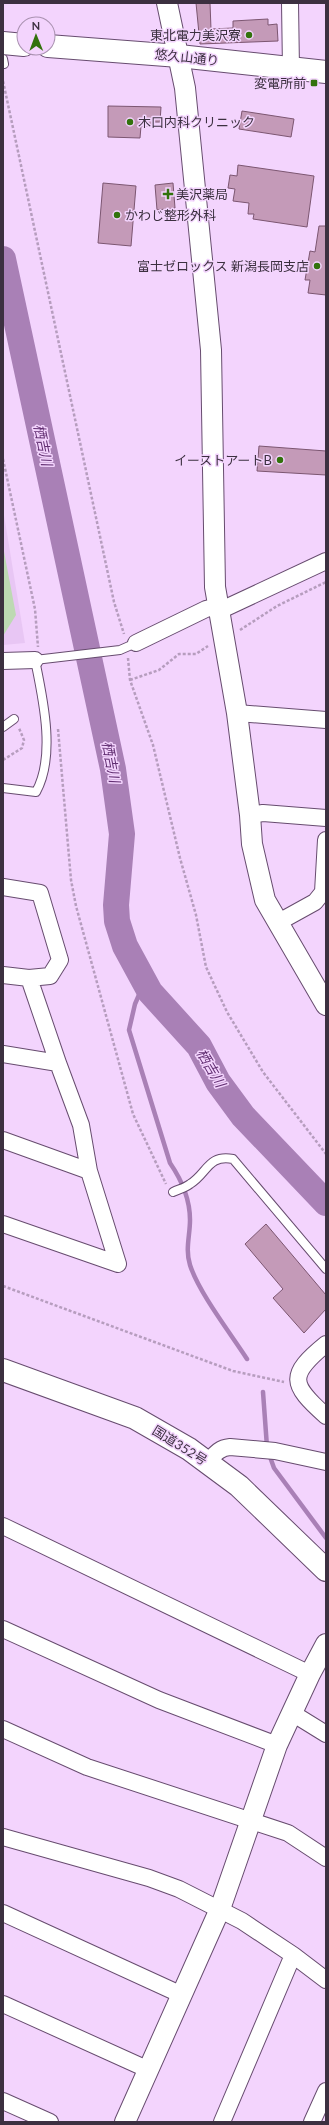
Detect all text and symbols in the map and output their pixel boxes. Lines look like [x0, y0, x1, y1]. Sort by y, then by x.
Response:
north arrow [16, 16, 56, 56]
text: N [31, 19, 40, 32]
place label: 東北電力美沢寮 [150, 27, 241, 43]
marker: 東北電力美沢寮 [244, 30, 254, 40]
street label: 悠久山通り [154, 46, 220, 68]
place label: 変電所前 [254, 75, 306, 91]
marker: 変電所前 [309, 78, 319, 88]
place label: 木口内科クリニック [138, 114, 255, 130]
marker: 木口内科クリニック [125, 117, 135, 127]
place label: 美沢薬局 [176, 186, 228, 202]
marker: 美沢薬局 [163, 189, 173, 199]
place label: かわじ整形外科 [125, 207, 216, 223]
marker: かわじ整形外科 [112, 210, 122, 220]
place label: 富士ゼロックス 新潟長岡支店 [137, 258, 309, 274]
marker: 富士ゼロックス 新潟長岡支店 [312, 261, 322, 271]
water label: 栖吉川 [31, 423, 57, 469]
place label: イーストアートB [174, 452, 272, 468]
marker: イーストアートB [275, 455, 285, 465]
water label: 栖吉川 [99, 740, 124, 786]
water label: 栖吉川 [193, 1045, 231, 1092]
street label: 国道352号 [150, 1422, 210, 1468]

